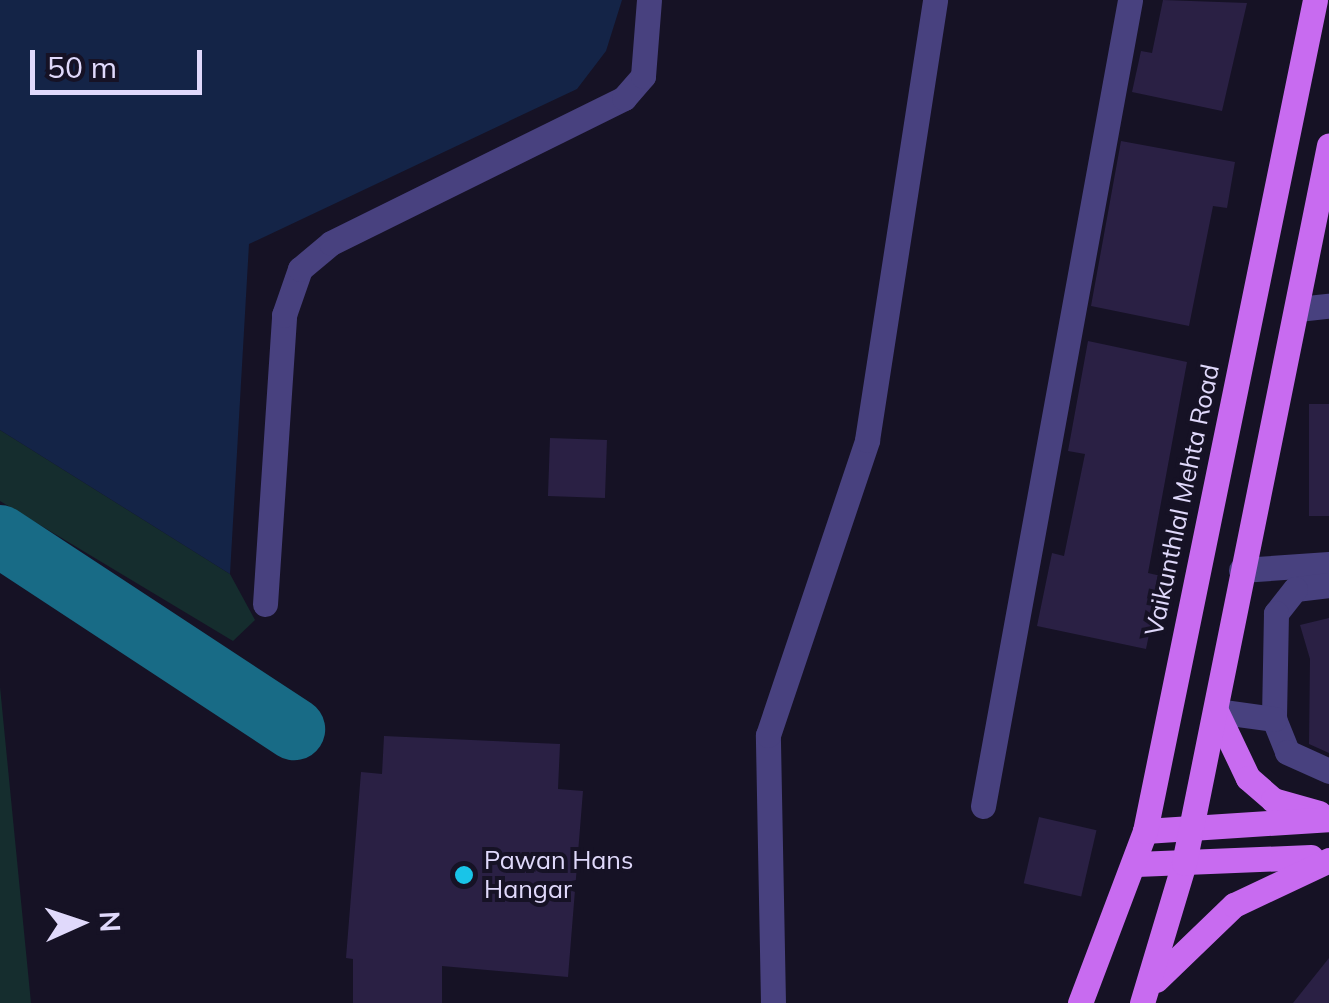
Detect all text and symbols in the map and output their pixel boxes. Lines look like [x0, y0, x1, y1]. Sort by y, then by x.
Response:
scale bar [35, 30, 208, 92]
text: 50 m [47, 48, 117, 86]
street label: Vaikunthlal Mehta Road [1139, 361, 1225, 639]
place label: Pawan Hans Hangar [484, 846, 633, 905]
marker: Pawan Hans Hangar [453, 864, 475, 886]
north arrow [30, 873, 130, 973]
text: N [92, 910, 128, 933]

